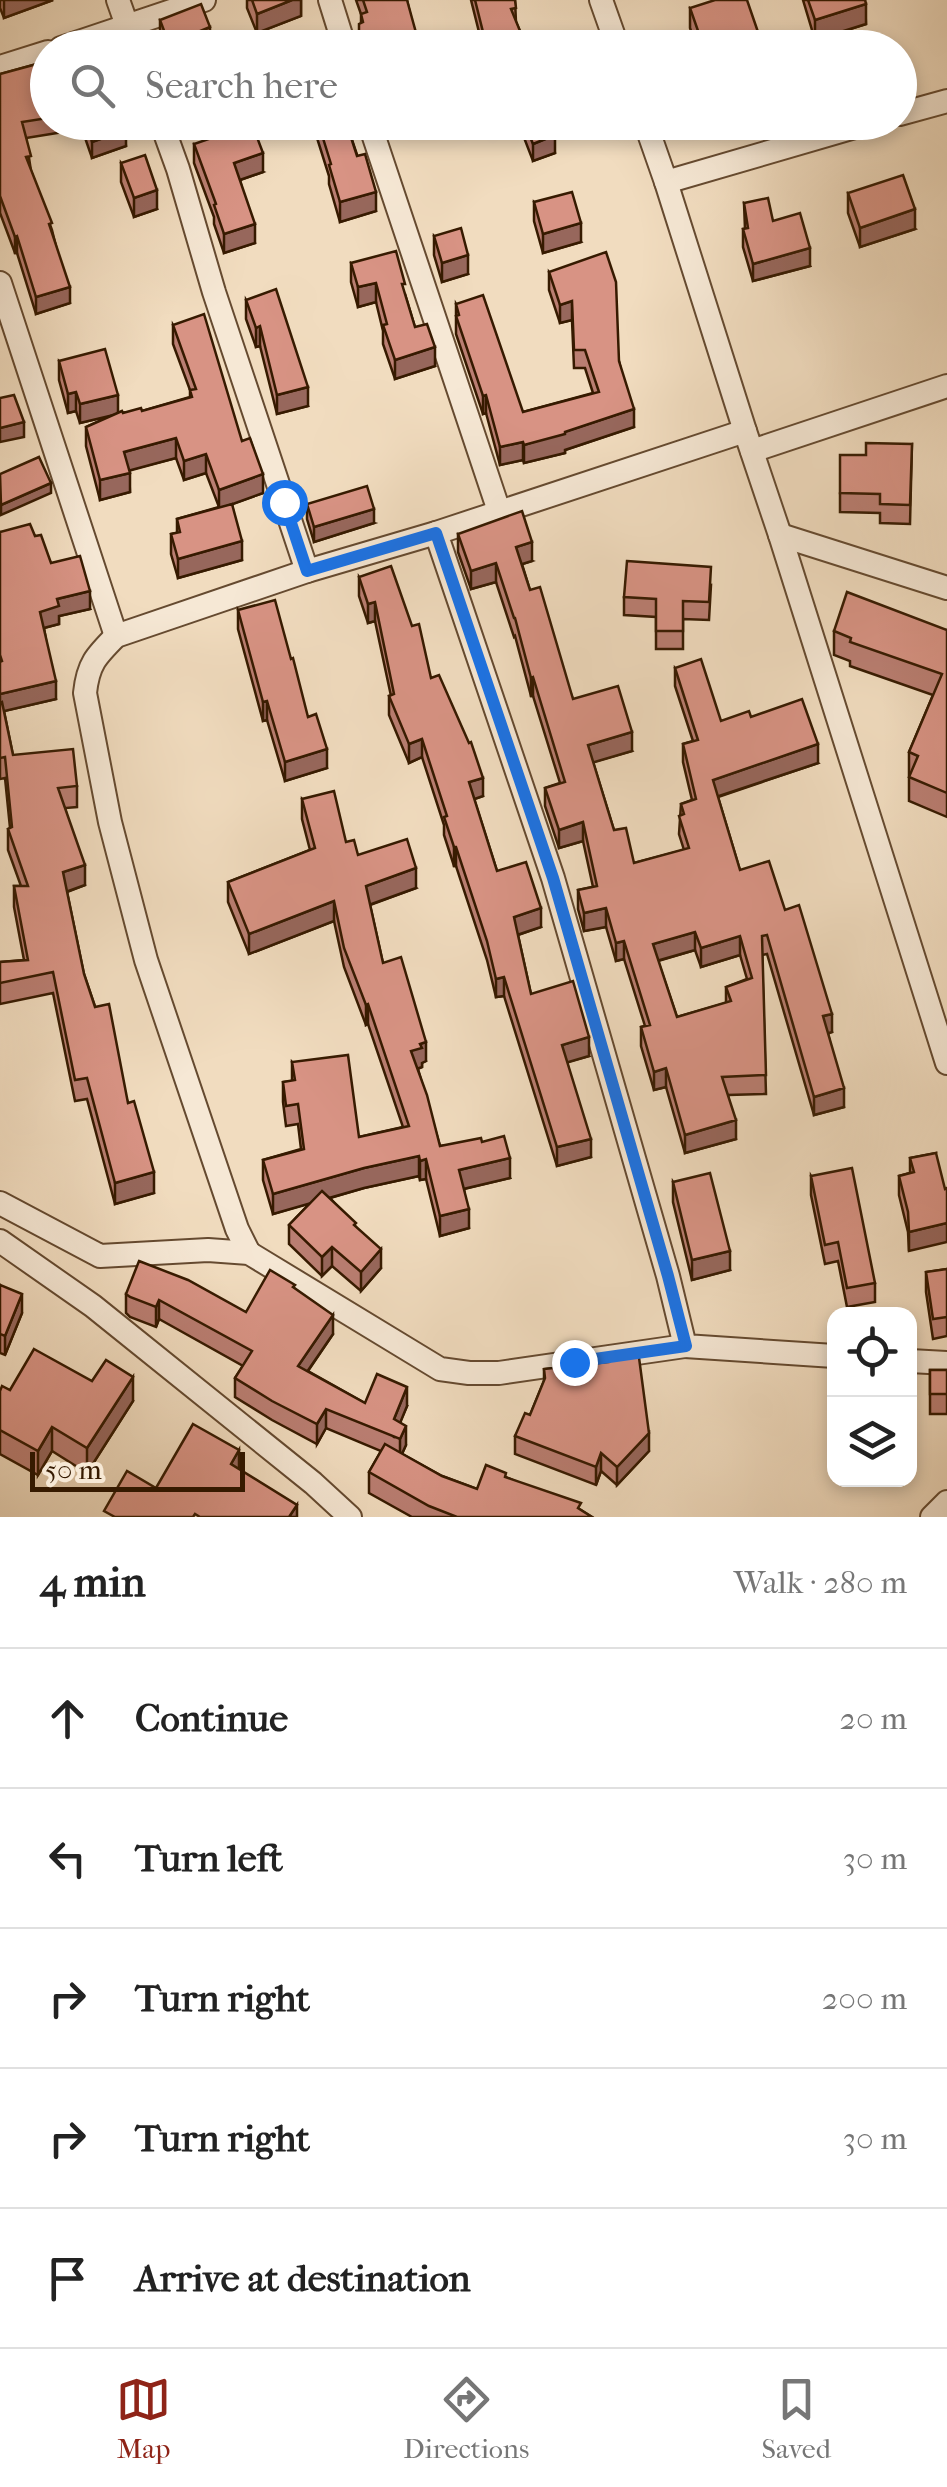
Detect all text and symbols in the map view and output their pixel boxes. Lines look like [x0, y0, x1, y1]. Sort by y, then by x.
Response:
search box [30, 30, 917, 140]
icon: search [65, 58, 120, 113]
text: Search here [145, 63, 338, 108]
route start [262, 480, 308, 526]
map controls [827, 1307, 917, 1487]
button: locate [827, 1307, 917, 1397]
route end [552, 1340, 598, 1386]
button: layers [827, 1397, 917, 1487]
scale bar [30, 1447, 245, 1492]
text: 50 m [45, 1453, 102, 1486]
text: 4 min [40, 1558, 146, 1607]
text: Walk · 280 m [734, 1564, 907, 1601]
icon: ahead [40, 1691, 95, 1746]
text: Continue [135, 1696, 288, 1741]
text: 20 m [839, 1700, 907, 1737]
icon: left [40, 1831, 95, 1886]
text: Turn left [135, 1836, 283, 1881]
text: 30 m [843, 1840, 907, 1877]
icon: right [40, 1971, 95, 2026]
text: Turn right [135, 1976, 310, 2021]
text: 200 m [822, 1980, 907, 2017]
icon: right [40, 2111, 95, 2166]
text: Turn right [135, 2116, 310, 2161]
text: 30 m [843, 2120, 907, 2157]
icon: arrive [40, 2251, 95, 2306]
text: Arrive at destination [135, 2256, 471, 2301]
tab: Map [116, 2372, 171, 2465]
tab: Directions [403, 2372, 529, 2465]
tab: Saved [761, 2372, 831, 2465]

